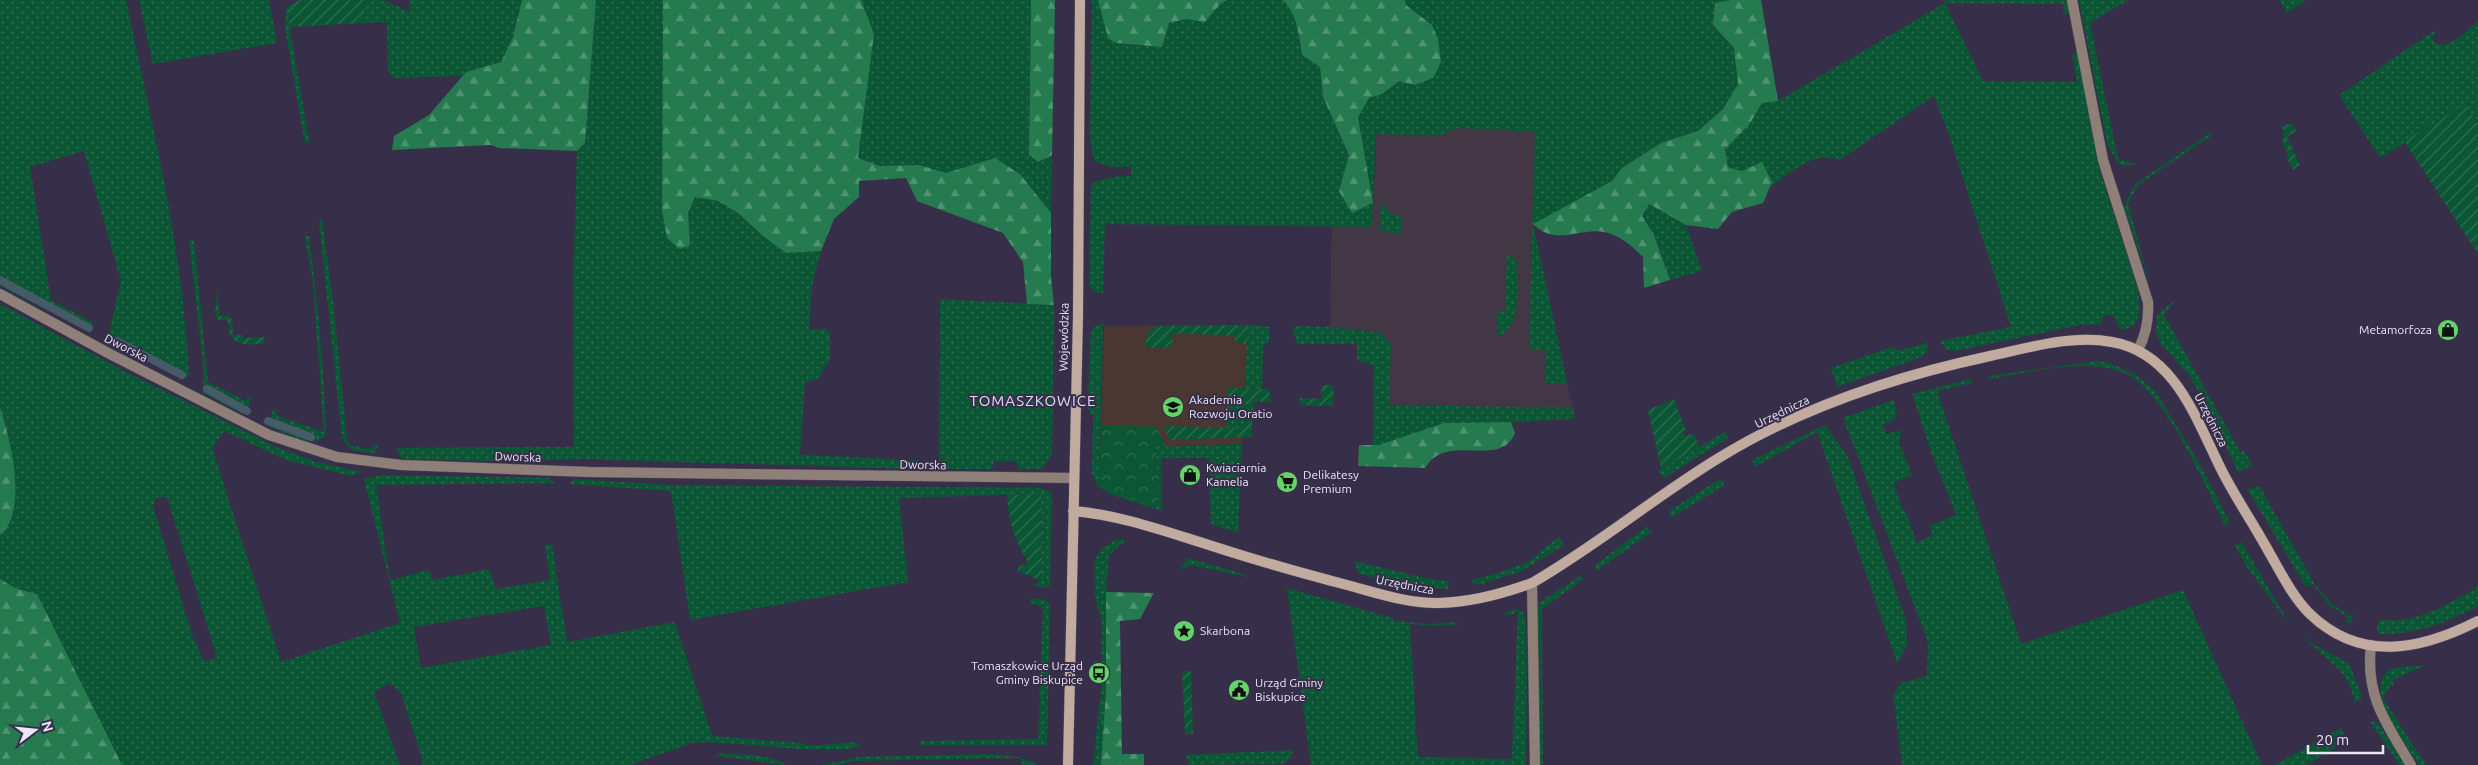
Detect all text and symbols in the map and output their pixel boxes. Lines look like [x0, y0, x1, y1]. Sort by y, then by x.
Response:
street label: Wojewódzka [1056, 303, 1071, 371]
shop icon: Metamorfoza [2436, 318, 2460, 342]
place label: Metamorfoza [2359, 323, 2432, 336]
street label: Dworska [102, 331, 150, 364]
street label: Urzędnicza [2192, 391, 2231, 449]
district label: TOMASZKOWICE [970, 392, 1096, 409]
place label: Akademia Rozwoju Oratio [1189, 393, 1272, 420]
street label: Urzędnicza [1752, 393, 1811, 430]
school or university icon: Akademia Rozwoju Oratio [1161, 395, 1185, 419]
street label: Dworska [494, 449, 542, 464]
street label: Dworska [900, 458, 947, 471]
place label: Kwiaciarnia Kamelia [1206, 461, 1266, 488]
shop icon: Kwiaciarnia Kamelia [1178, 463, 1202, 487]
place label: Delikatesy Premium [1303, 468, 1359, 495]
supermarket icon: Delikatesy Premium [1275, 470, 1299, 494]
street label: Urzędnicza [1375, 573, 1435, 597]
place icon: Skarbona [1172, 619, 1196, 643]
place label: Skarbona [1200, 624, 1250, 637]
place label: Tomaszkowice Urząd Gminy Biskupice [971, 659, 1083, 686]
bus stop icon: Tomaszkowice Urząd Gminy Biskupice [1087, 661, 1111, 685]
place label: Urząd Gminy Biskupice [1255, 676, 1323, 703]
public building icon: Urząd Gminy Biskupice [1227, 678, 1251, 702]
north arrow [10, 705, 60, 755]
text: N [38, 719, 57, 734]
scale bar [2308, 722, 2383, 754]
text: 20 m [2316, 731, 2349, 748]

